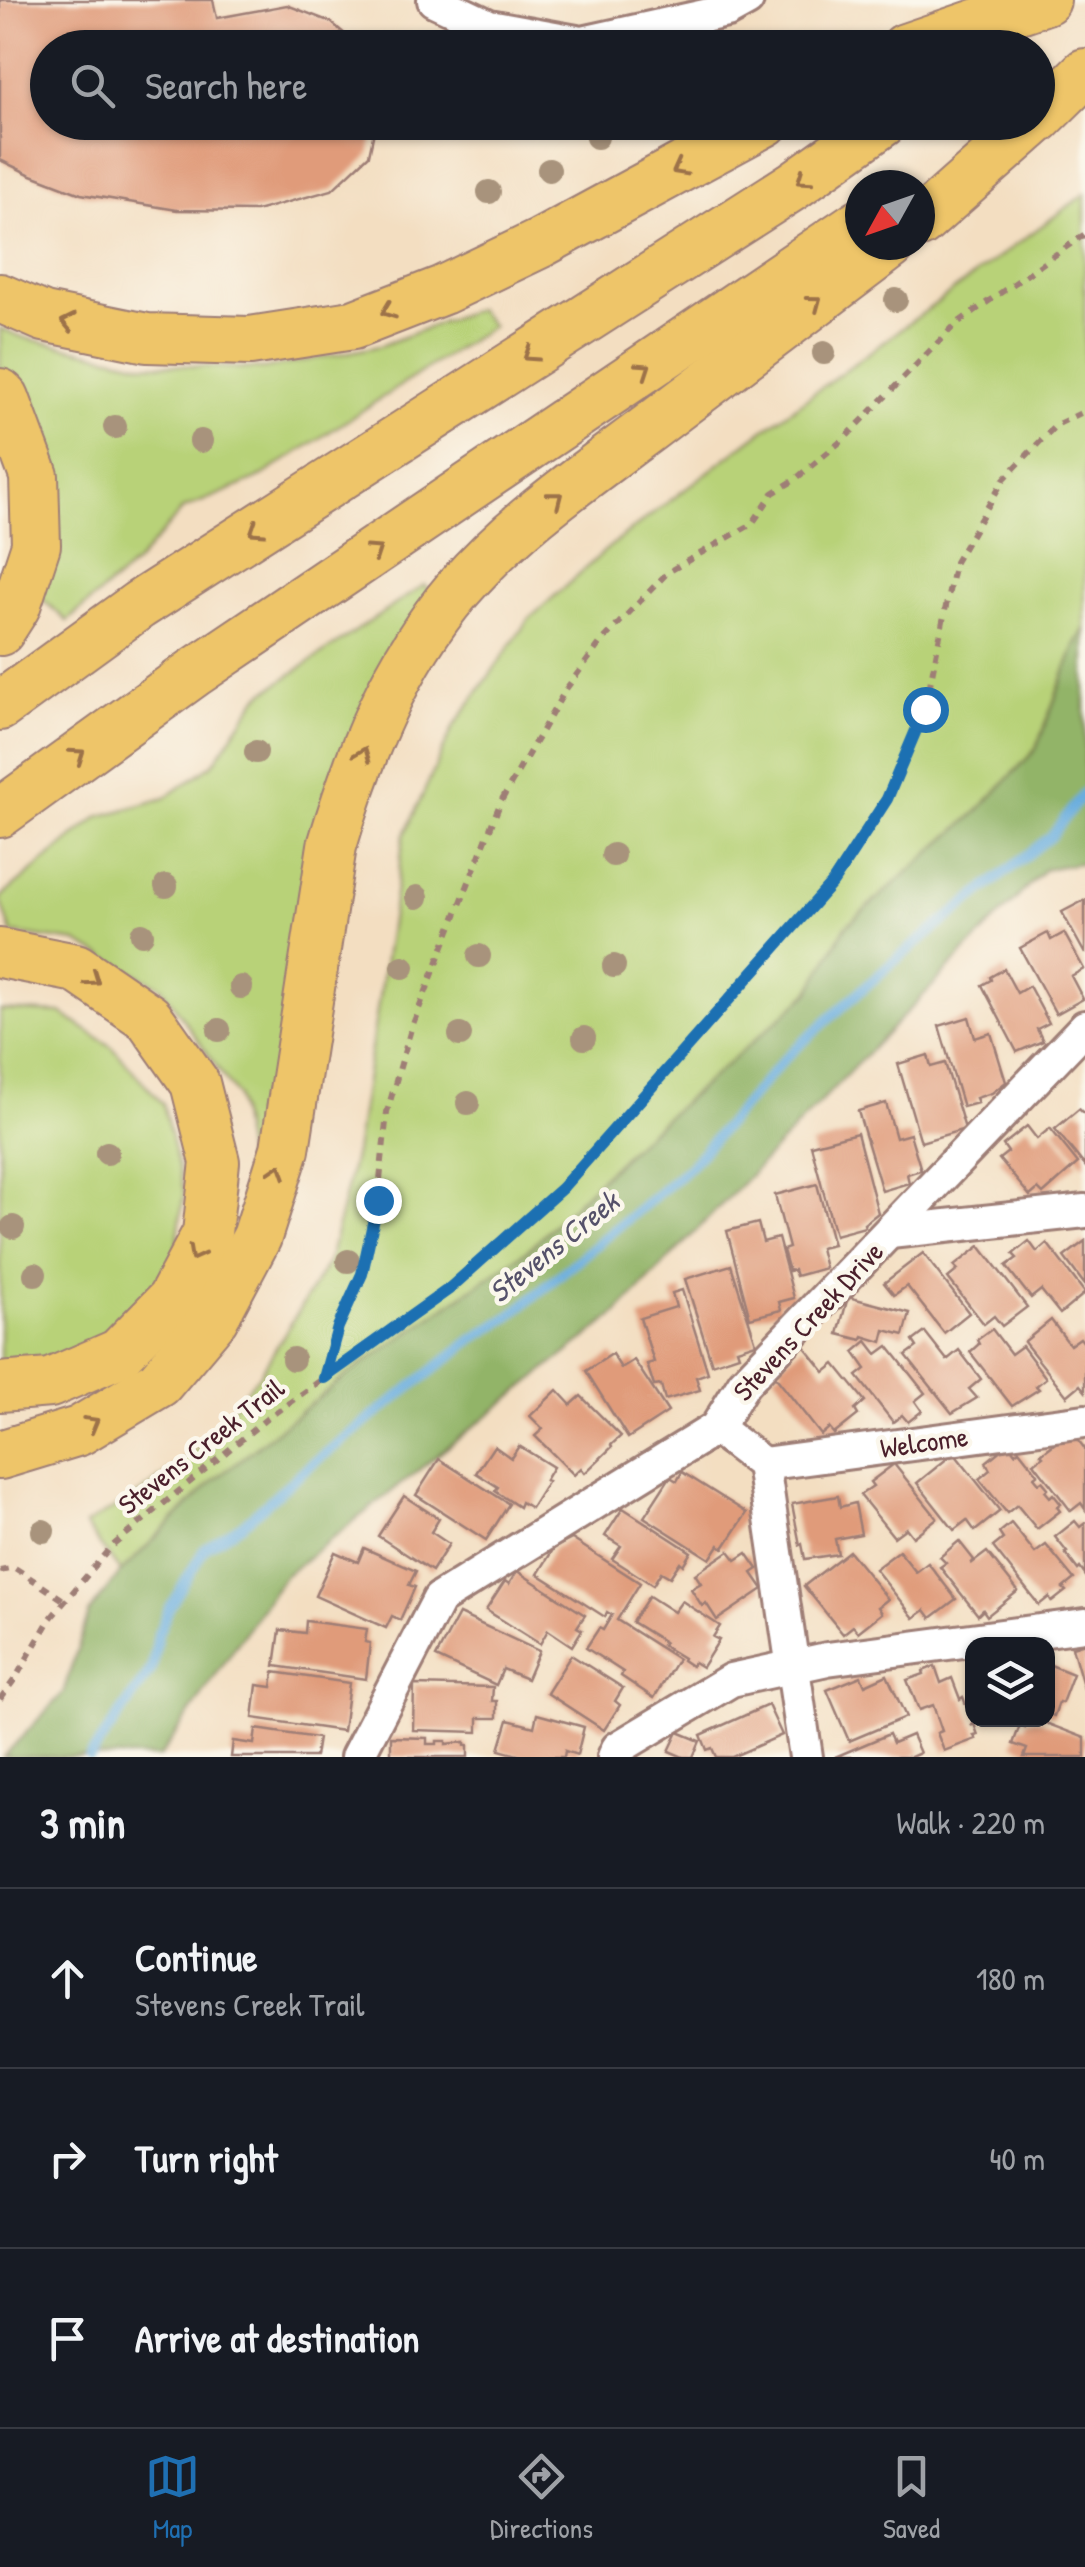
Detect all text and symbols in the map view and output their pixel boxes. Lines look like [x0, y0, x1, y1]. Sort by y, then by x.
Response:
search box [30, 30, 1055, 140]
icon: search [65, 58, 120, 113]
text: Search here [145, 59, 307, 111]
one-way arrow [672, 156, 690, 176]
one-way arrow [796, 167, 814, 185]
north arrow [845, 170, 935, 260]
one-way arrow [804, 297, 822, 314]
one-way arrow [380, 299, 397, 320]
one-way arrow [60, 312, 77, 333]
one-way arrow [523, 342, 541, 361]
one-way arrow [633, 363, 652, 381]
one-way arrow [544, 492, 562, 510]
one-way arrow [249, 518, 267, 537]
one-way arrow [364, 544, 382, 563]
route start [903, 687, 949, 733]
one-way arrow [351, 746, 372, 763]
one-way arrow [67, 749, 86, 767]
one-way arrow [81, 967, 100, 985]
one-way arrow [266, 1163, 287, 1180]
route end [356, 1178, 402, 1224]
water label: Stevens Creek [480, 1180, 629, 1311]
street label: Stevens Creek Drive [724, 1233, 892, 1409]
one-way arrow [188, 1244, 208, 1262]
street label: Stevens Creek Trail [110, 1369, 292, 1523]
one-way arrow [81, 1416, 99, 1436]
street label: Welcome [878, 1417, 970, 1467]
map controls [965, 1637, 1055, 1727]
button: layers [965, 1637, 1055, 1727]
text: 3 min [40, 1794, 125, 1851]
text: Walk · 220 m [896, 1801, 1045, 1844]
text: Continue [135, 1931, 257, 1983]
icon: ahead [40, 1951, 95, 2006]
text: 180 m [976, 1957, 1045, 2000]
text: Stevens Creek Trail [135, 1983, 365, 2026]
icon: right [40, 2131, 95, 2186]
text: Turn right [135, 2132, 278, 2184]
text: 40 m [990, 2137, 1045, 2180]
icon: arrive [40, 2311, 95, 2366]
text: Arrive at destination [135, 2312, 419, 2364]
tab: Map [145, 2449, 200, 2547]
tab: Directions [490, 2449, 593, 2547]
tab: Saved [883, 2449, 940, 2547]

